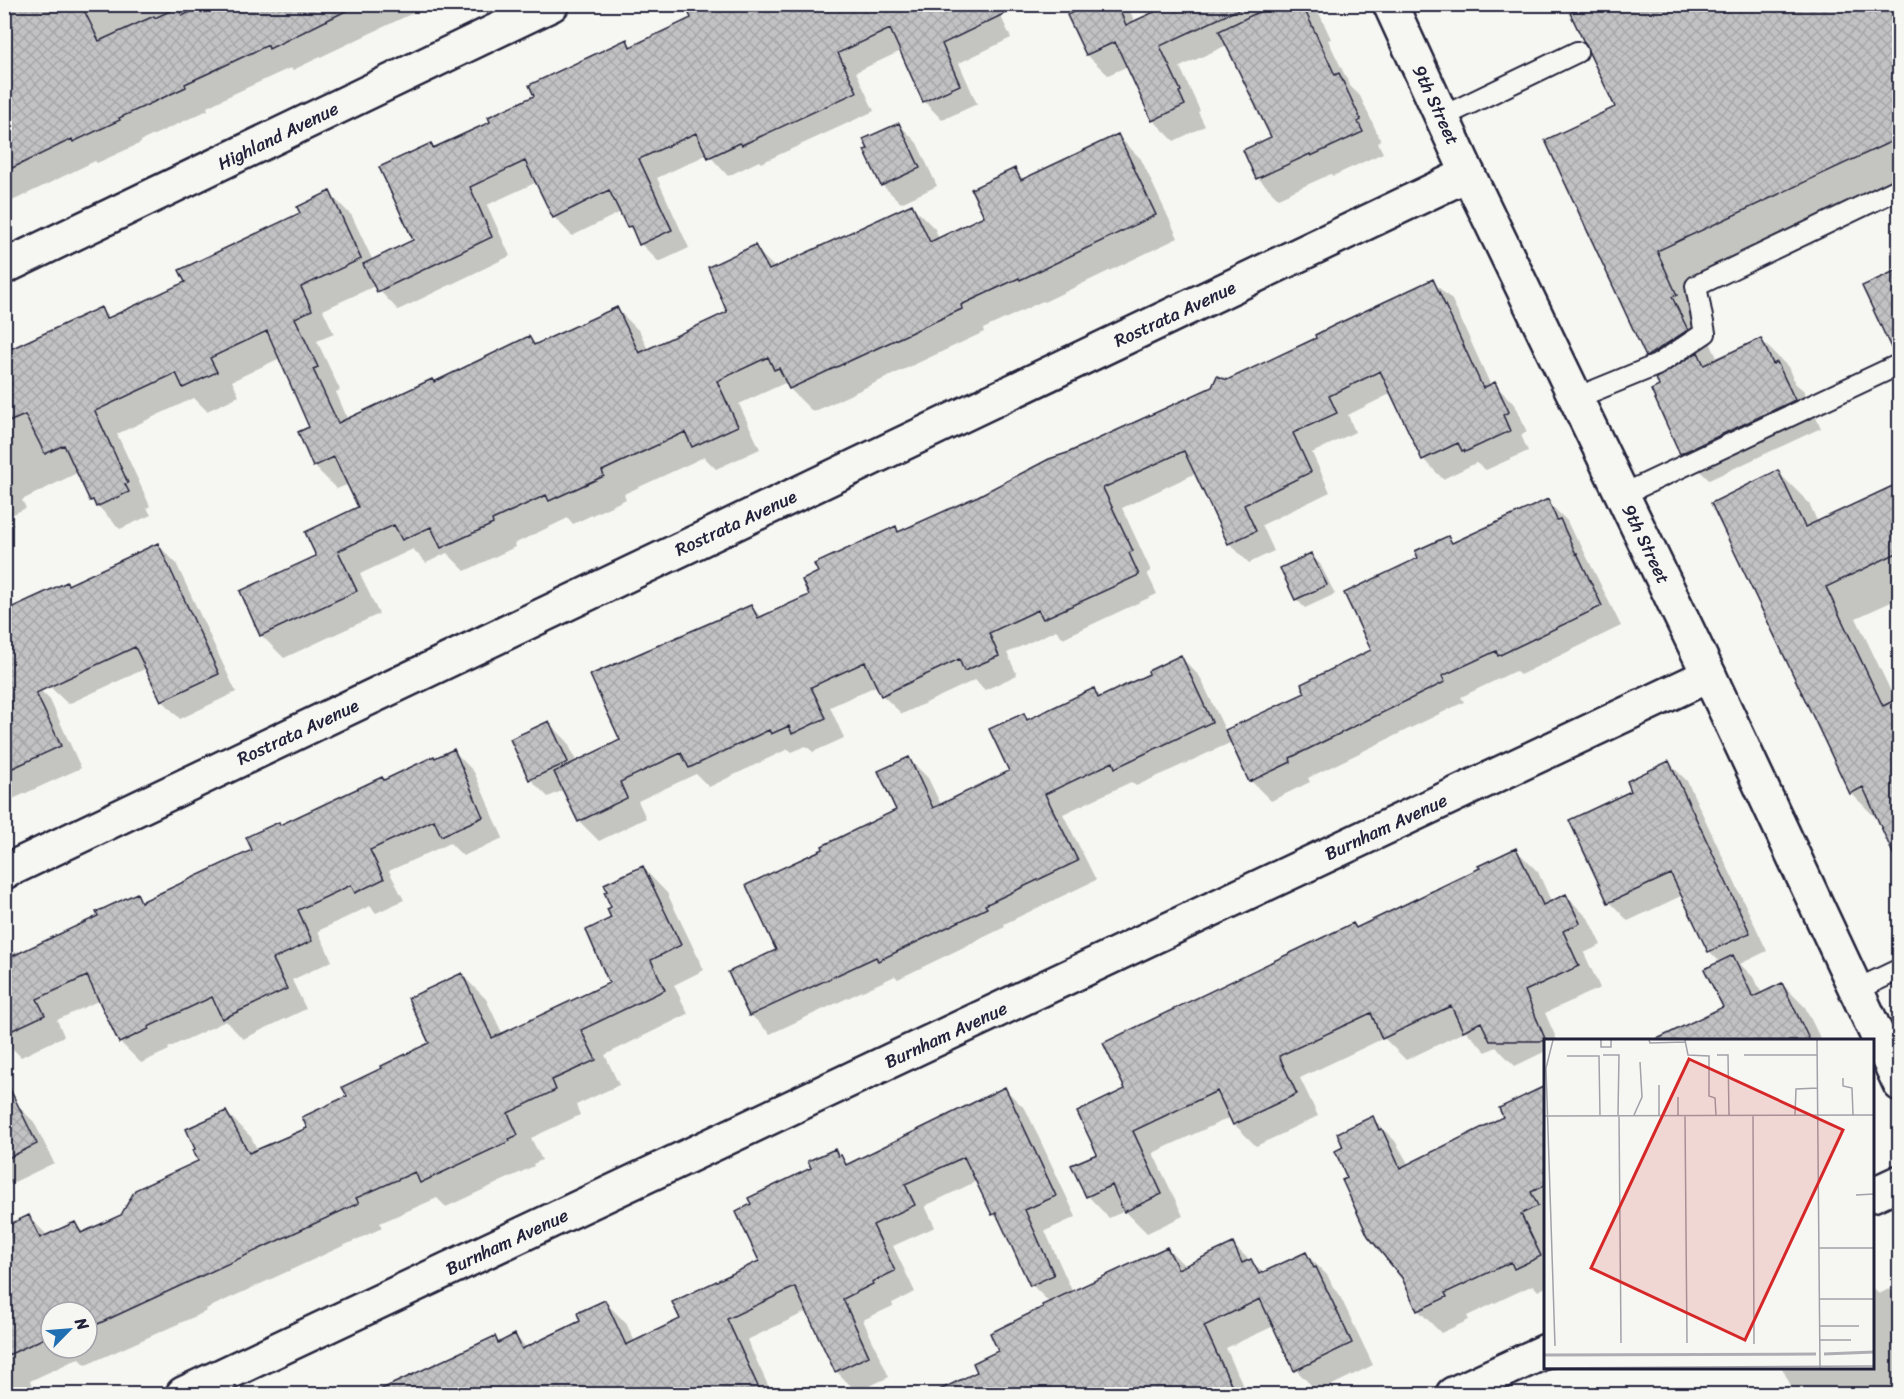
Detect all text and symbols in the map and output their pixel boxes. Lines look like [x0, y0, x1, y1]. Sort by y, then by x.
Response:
street label: 9th Street [1403, 60, 1469, 151]
street label: Highland Avenue [212, 93, 344, 179]
street label: Rostrata Avenue [1109, 272, 1242, 356]
street label: Rostrata Avenue [670, 481, 803, 565]
street label: 9th Street [1613, 499, 1679, 589]
street label: Rostrata Avenue [232, 690, 365, 774]
street label: Burnham Avenue [1319, 784, 1453, 870]
street label: Burnham Avenue [879, 992, 1013, 1078]
inset map [1544, 1039, 1874, 1369]
street label: Burnham Avenue [440, 1199, 574, 1285]
north arrow [39, 1300, 99, 1360]
text: N [66, 1312, 98, 1336]

